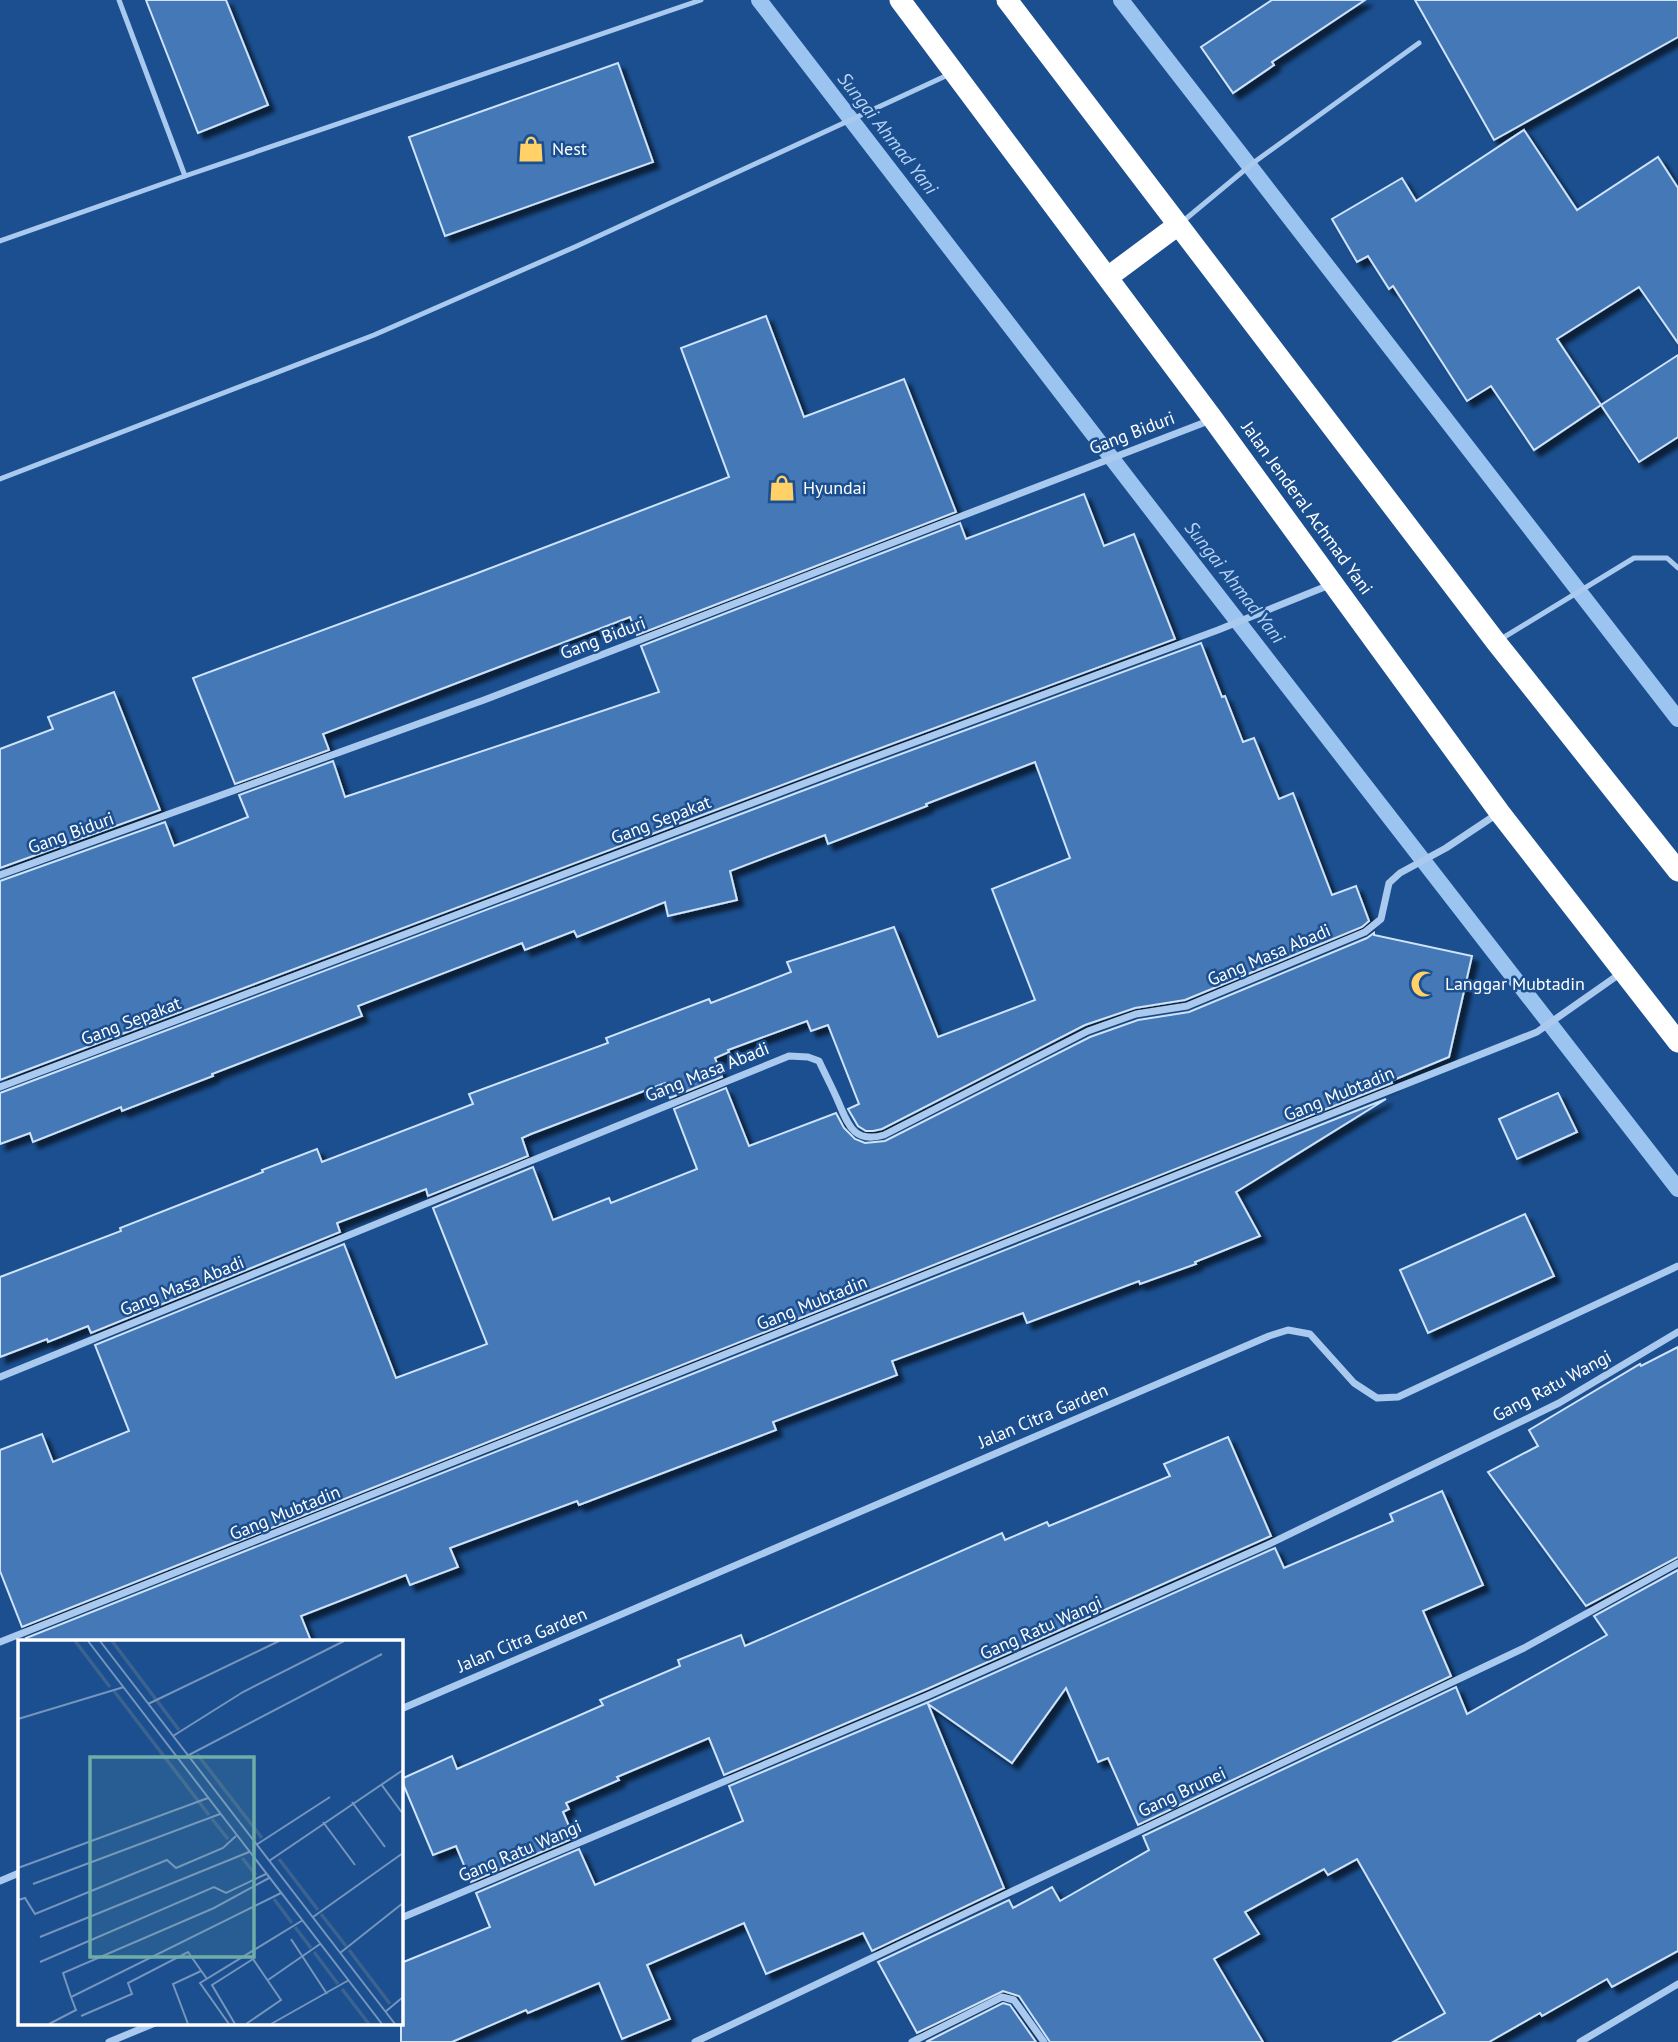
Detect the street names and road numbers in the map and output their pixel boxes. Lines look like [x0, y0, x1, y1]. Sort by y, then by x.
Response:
street label: Gang Biduri [1086, 406, 1178, 459]
street label: Jalan Jenderal Achmad Yani [1236, 416, 1378, 599]
street label: Gang Biduri [557, 611, 649, 664]
street label: Gang Sepakat [608, 790, 714, 849]
street label: Gang Biduri [25, 806, 117, 859]
street label: Gang Masa Abadi [1204, 918, 1334, 991]
street label: Gang Sepakat [78, 991, 184, 1050]
street label: Gang Masa Abadi [641, 1036, 772, 1107]
street label: Gang Mubtadin [1280, 1061, 1398, 1126]
street label: Gang Masa Abadi [116, 1250, 247, 1321]
street label: Gang Mubtadin [753, 1270, 871, 1335]
street label: Gang Ratu Wangi [1488, 1345, 1615, 1427]
street label: Jalan Citra Garden [974, 1378, 1111, 1454]
street label: Gang Mubtadin [226, 1480, 344, 1545]
street label: Gang Ratu Wangi [976, 1590, 1106, 1665]
street label: Jalan Citra Garden [453, 1602, 590, 1678]
street label: Gang Brunei [1134, 1761, 1229, 1822]
street label: Gang Ratu Wangi [455, 1814, 585, 1887]

